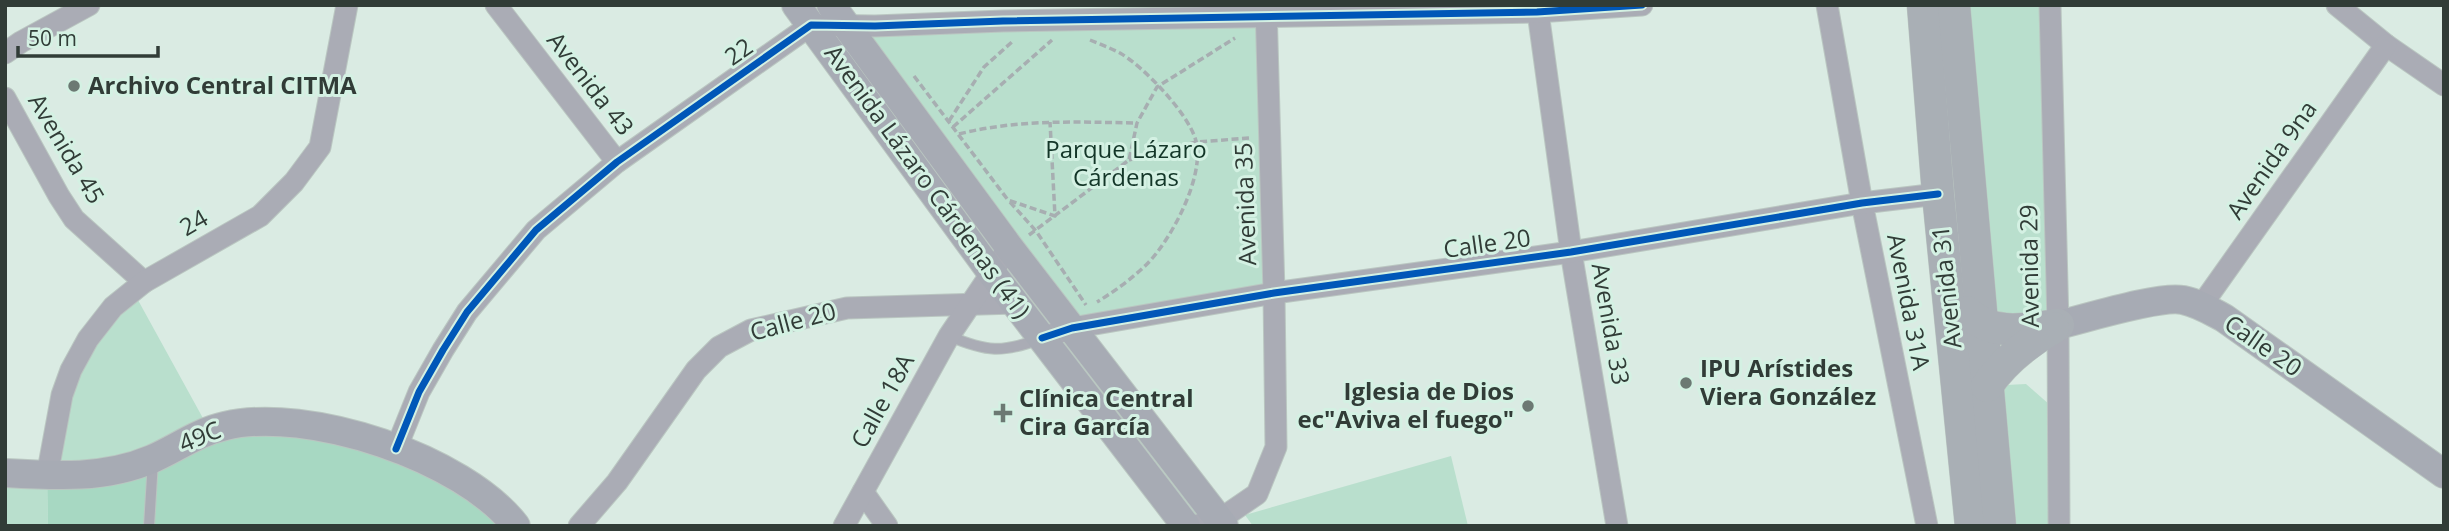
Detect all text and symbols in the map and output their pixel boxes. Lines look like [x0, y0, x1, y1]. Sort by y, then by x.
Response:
scale bar [18, 14, 158, 58]
text: 50 m [28, 24, 77, 52]
street label: Avenida 43 [540, 24, 642, 142]
street label: 22 [717, 29, 759, 72]
street label: Avenida Lázaro Cárdenas (41) [818, 38, 1039, 324]
place label: Archivo Central CITMA [88, 68, 357, 101]
marker: Archivo Central CITMA [66, 78, 82, 94]
street label: Avenida 45 [21, 87, 113, 209]
street label: Avenida 9na [2218, 93, 2324, 225]
park label: Parque Lázaro Cárdenas [1045, 132, 1207, 193]
street label: Avenida 35 [1226, 142, 1263, 266]
street label: 24 [173, 200, 214, 243]
street label: Avenida 29 [2011, 204, 2046, 328]
street label: Calle 20 [1441, 220, 1533, 265]
street label: Avenida 31 [1923, 224, 1968, 350]
street label: Avenida 31A [1880, 231, 1939, 374]
street label: Avenida 33 [1585, 260, 1638, 387]
street label: Calle 20 [746, 293, 839, 348]
street label: Calle 20 [2218, 306, 2309, 383]
street label: Calle 18A [842, 347, 921, 453]
place label: IPU Arístides Viera González [1700, 351, 1876, 412]
place label: Iglesia de Dios ec"Aviva el fuego" [1297, 374, 1514, 435]
marker: IPU Arístides Viera González [1678, 375, 1694, 391]
place label: Clínica Central Cira García [1019, 381, 1194, 442]
marker: Iglesia de Dios ec"Aviva el fuego" [1520, 398, 1536, 414]
marker: Clínica Central Cira García [993, 403, 1013, 423]
street label: 49C [174, 412, 225, 459]

